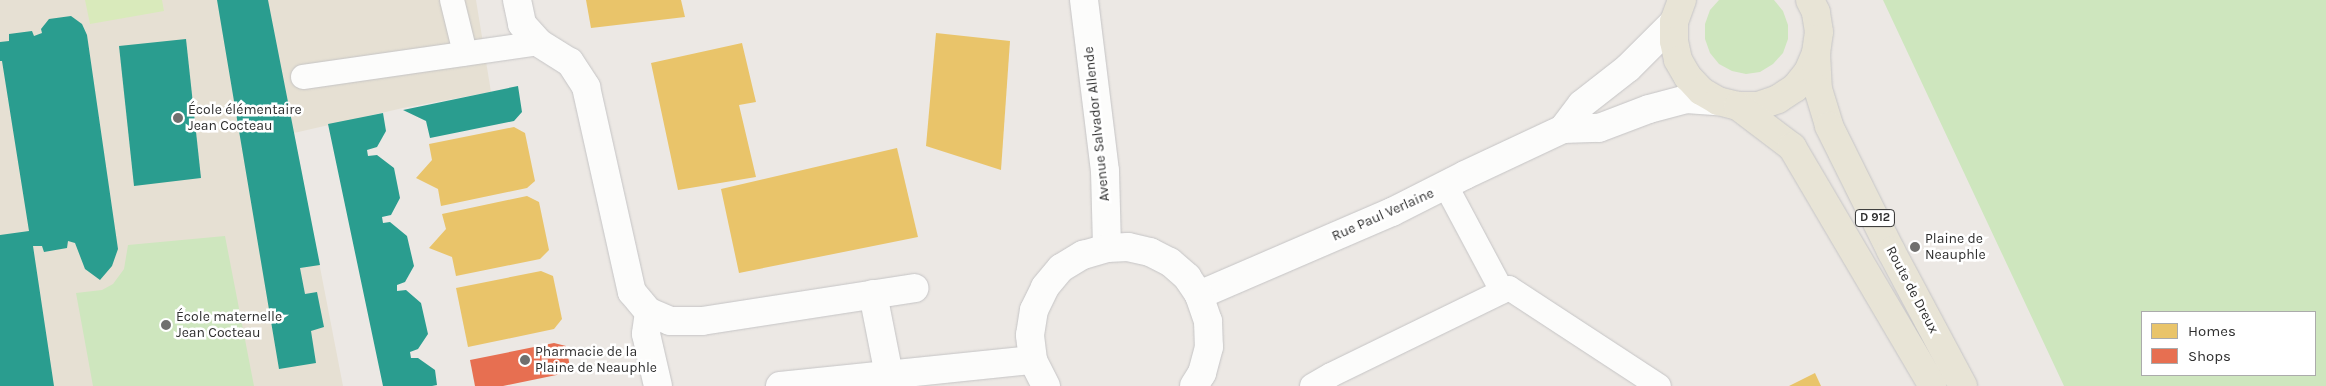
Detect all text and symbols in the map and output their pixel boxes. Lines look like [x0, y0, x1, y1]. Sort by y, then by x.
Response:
street label: Avenue Salvador Allende [1081, 46, 1113, 202]
place label: École élémentaire Jean Cocteau [188, 102, 302, 134]
marker: École élémentaire Jean Cocteau [172, 112, 184, 124]
street label: Rue Paul Verlaine [1329, 185, 1437, 245]
road number: D 912 [1854, 208, 1896, 228]
place label: Plaine de Neauphle [1925, 231, 1986, 264]
marker: Plaine de Neauphle [1909, 241, 1921, 253]
street label: Route de Dreux [1882, 243, 1942, 337]
place label: École maternelle Jean Cocteau [176, 309, 282, 342]
legend [2141, 311, 2316, 376]
marker: École maternelle Jean Cocteau [160, 319, 172, 331]
text: Homes [2188, 322, 2236, 340]
place label: Pharmacie de la Plaine de Neauphle [535, 344, 657, 377]
text: Shops [2188, 347, 2231, 365]
marker: Pharmacie de la Plaine de Neauphle [519, 354, 531, 366]

